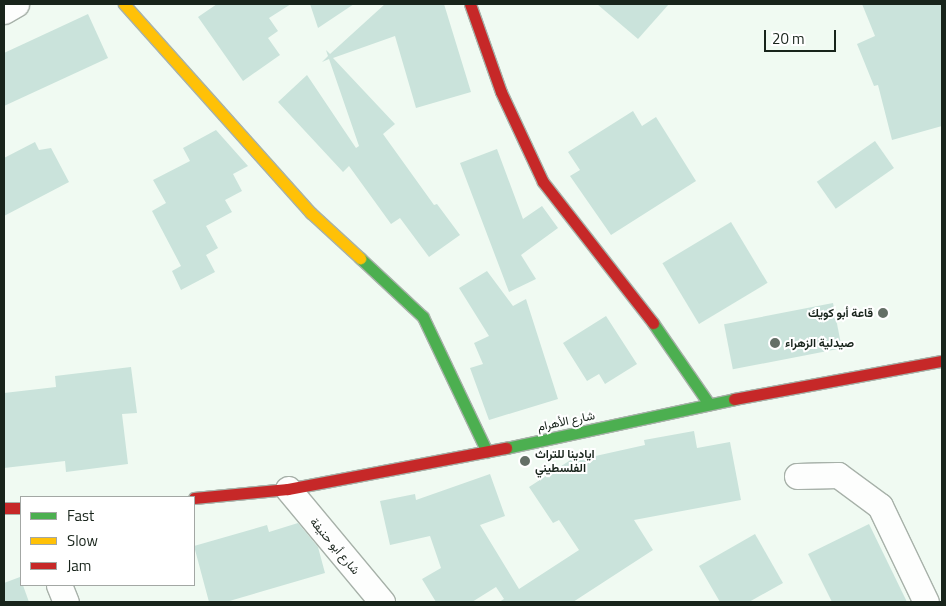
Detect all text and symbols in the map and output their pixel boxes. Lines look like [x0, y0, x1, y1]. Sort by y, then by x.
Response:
scale bar [766, 20, 838, 52]
text: 20 m [772, 27, 805, 50]
place label: قاعة أبو كويك [808, 306, 873, 320]
marker: قاعة أبو كويك [877, 307, 889, 319]
place label: صيدلية الزهراء [785, 336, 854, 350]
marker: صيدلية الزهراء [769, 337, 781, 349]
street label: شارع الأهرام [536, 408, 596, 434]
place label: ايادينا للتراث الفلسطيني [535, 447, 595, 475]
marker: ايادينا للتراث الفلسطيني [519, 455, 531, 467]
legend [20, 496, 195, 586]
text: Fast [67, 504, 94, 527]
street label: شارع أبو حنيفة [307, 515, 363, 577]
text: Slow [67, 529, 98, 552]
text: Jam [67, 554, 91, 577]

